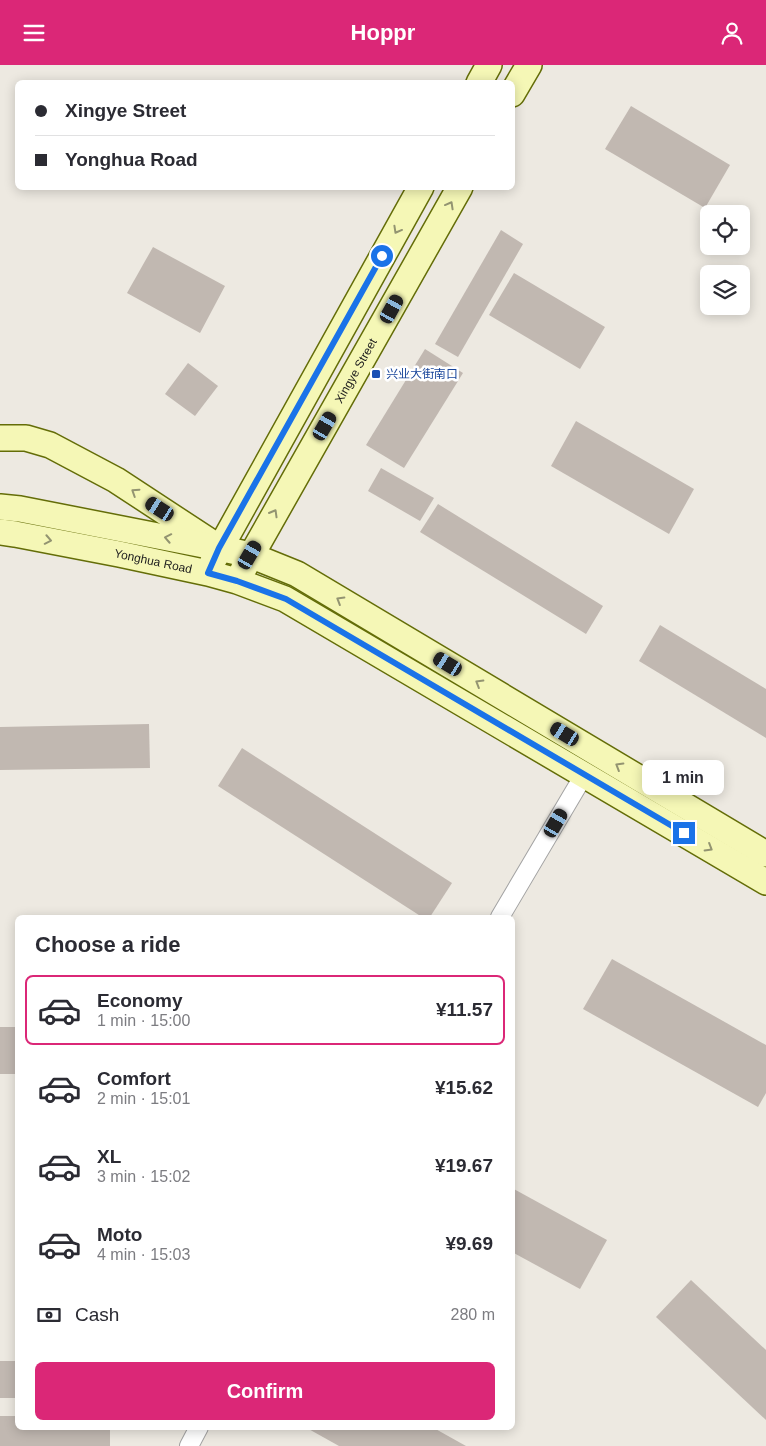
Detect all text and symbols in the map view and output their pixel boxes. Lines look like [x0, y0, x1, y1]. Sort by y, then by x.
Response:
icon: menu [20, 19, 48, 47]
icon: person [718, 19, 746, 47]
text: Hoppr [351, 20, 415, 45]
text: Xingye Street [65, 100, 186, 121]
text: Yonghua Road [65, 149, 198, 170]
one-way arrow [444, 201, 454, 210]
map controls [700, 205, 750, 315]
button: locate [700, 205, 750, 255]
one-way arrow [393, 225, 403, 234]
route start [371, 245, 393, 267]
button: layers [700, 265, 750, 315]
car [378, 292, 405, 326]
street label: Xingye Street [332, 335, 380, 406]
place label: 兴业大街南口 [386, 367, 458, 381]
marker: 兴业大街南口 [370, 368, 382, 380]
car [311, 409, 338, 443]
one-way arrow [131, 489, 140, 499]
car [143, 495, 176, 523]
one-way arrow [268, 509, 278, 518]
one-way arrow [164, 533, 173, 544]
one-way arrow [44, 534, 52, 545]
car [236, 538, 263, 572]
street label: Yonghua Road [113, 546, 193, 576]
one-way arrow [336, 596, 345, 606]
car [431, 650, 464, 678]
one-way arrow [476, 679, 485, 689]
car [548, 720, 581, 748]
callout: 1 min [643, 761, 725, 795]
one-way arrow [615, 762, 624, 772]
text: 1 min [662, 769, 704, 786]
car [542, 806, 569, 840]
route end [673, 822, 695, 844]
one-way arrow [703, 842, 712, 852]
text: Choose a ride [35, 932, 180, 957]
icon: car [37, 988, 82, 1033]
text: Economy [97, 990, 183, 1011]
text: ¥11.57 [436, 999, 493, 1020]
text: 1 min · 15:00 [97, 1012, 190, 1029]
icon: car [37, 1066, 82, 1111]
text: Comfort [97, 1068, 171, 1089]
text: ¥15.62 [435, 1077, 493, 1098]
text: 2 min · 15:01 [97, 1090, 190, 1107]
icon: car [37, 1144, 82, 1189]
text: XL [97, 1146, 121, 1167]
text: ¥19.67 [435, 1155, 493, 1176]
text: 3 min · 15:02 [97, 1168, 190, 1185]
icon: car [37, 1222, 82, 1267]
text: Moto [97, 1224, 142, 1245]
text: ¥9.69 [445, 1233, 493, 1254]
text: 4 min · 15:03 [97, 1246, 190, 1263]
icon: cash [35, 1301, 63, 1329]
text: Cash [75, 1304, 119, 1325]
text: 280 m [451, 1306, 495, 1323]
button: Confirm [35, 1362, 495, 1420]

